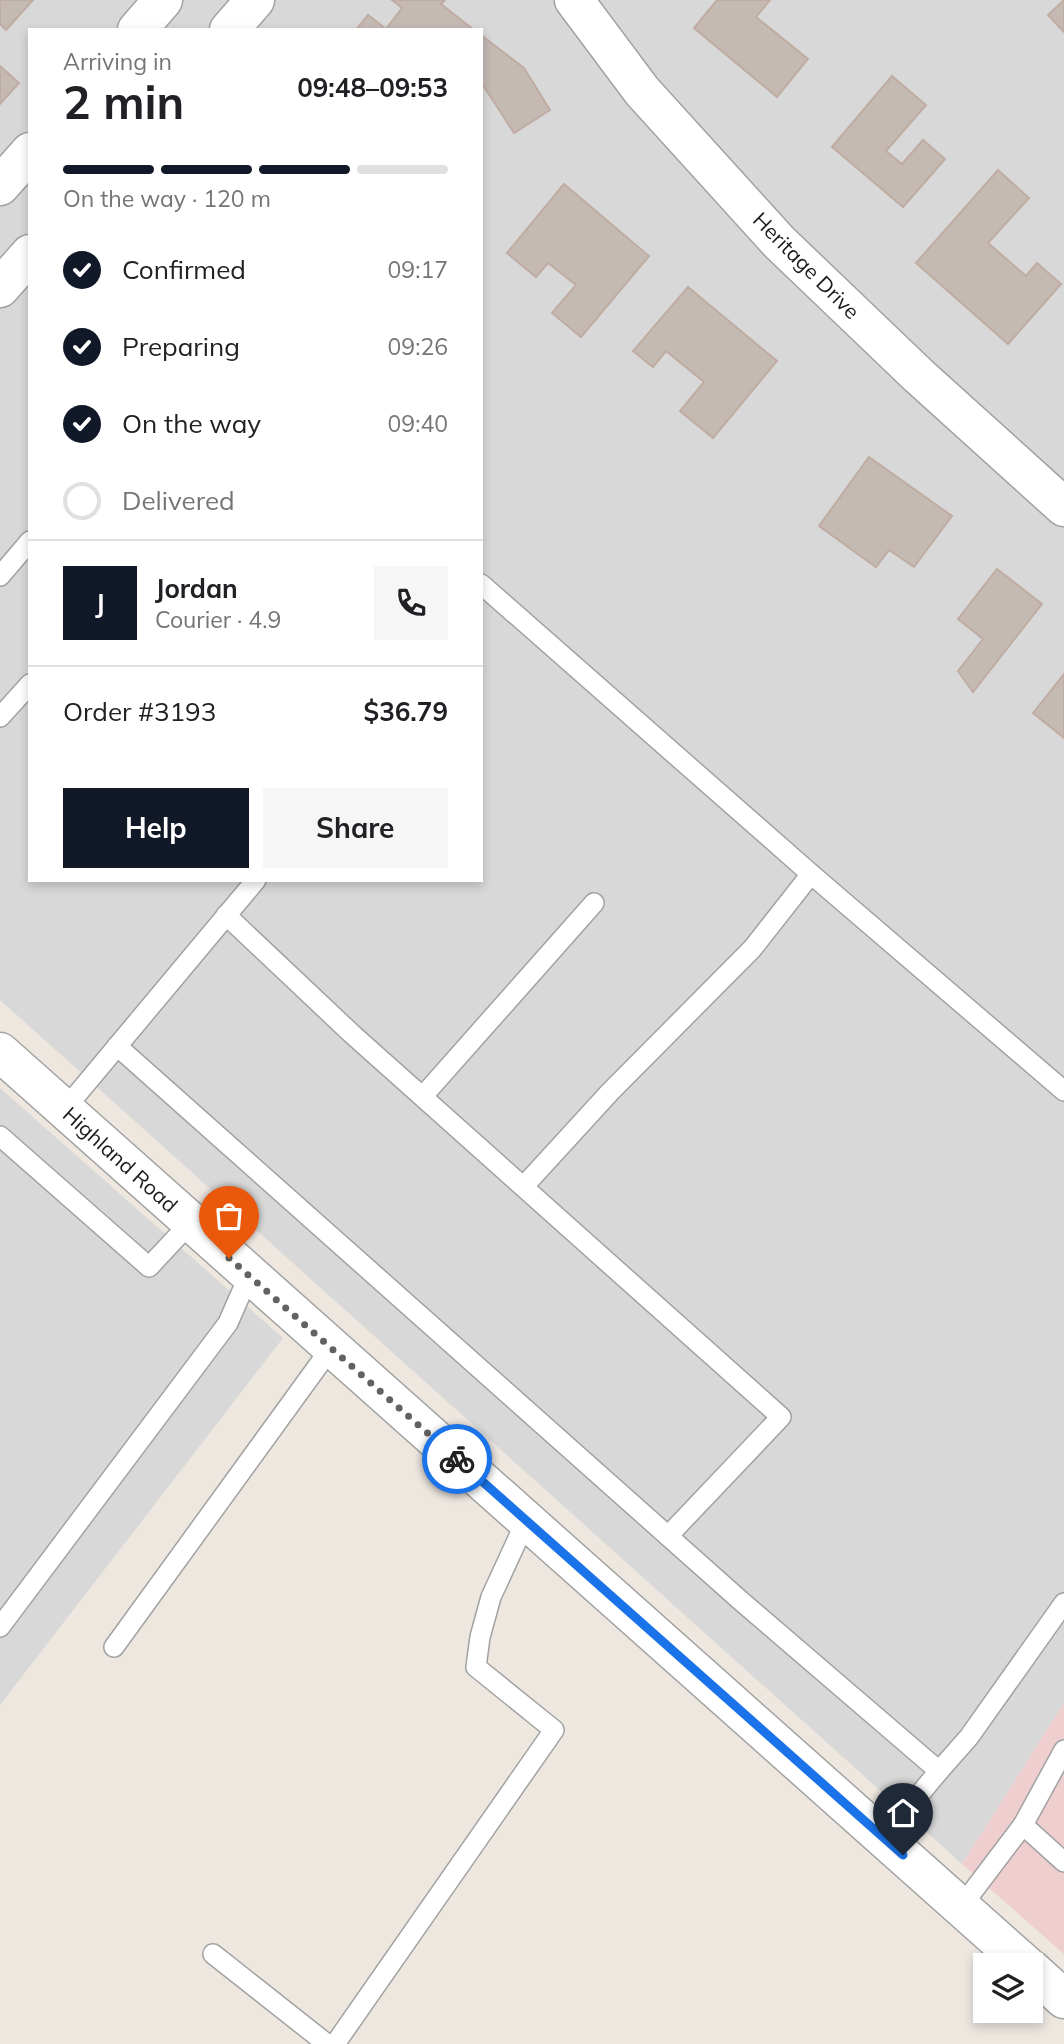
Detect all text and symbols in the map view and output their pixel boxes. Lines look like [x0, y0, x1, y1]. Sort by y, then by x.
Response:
text: Arriving in [63, 47, 172, 76]
text: 09:48–09:53 [297, 71, 448, 104]
text: 2 min [63, 73, 184, 131]
text: On the way · 120 m [63, 184, 271, 213]
street label: Heritage Drive [748, 206, 866, 324]
icon: check [63, 251, 101, 289]
text: Confirmed [122, 253, 246, 286]
text: 09:17 [388, 255, 448, 284]
icon: check [63, 328, 101, 366]
text: Preparing [122, 330, 240, 363]
text: 09:26 [388, 332, 448, 361]
icon: check [63, 405, 101, 443]
text: On the way [122, 407, 261, 440]
text: 09:40 [388, 409, 448, 438]
text: Delivered [122, 484, 235, 517]
button: phone [374, 566, 448, 640]
text: Jordan [155, 572, 238, 605]
text: J [95, 587, 105, 620]
text: Courier · 4.9 [155, 605, 281, 634]
text: Order #3193 [63, 695, 216, 728]
text: $36.79 [364, 695, 448, 728]
button: Help [63, 788, 249, 868]
button: Share [263, 788, 448, 868]
street label: Highland Road [58, 1101, 183, 1218]
pin [199, 1186, 259, 1258]
icon: bag [210, 1197, 248, 1235]
courier [422, 1424, 492, 1494]
icon: bike [438, 1440, 476, 1478]
pin [873, 1783, 933, 1855]
icon: home [884, 1794, 922, 1832]
map controls [973, 1953, 1043, 2023]
button: layers [973, 1953, 1043, 2023]

